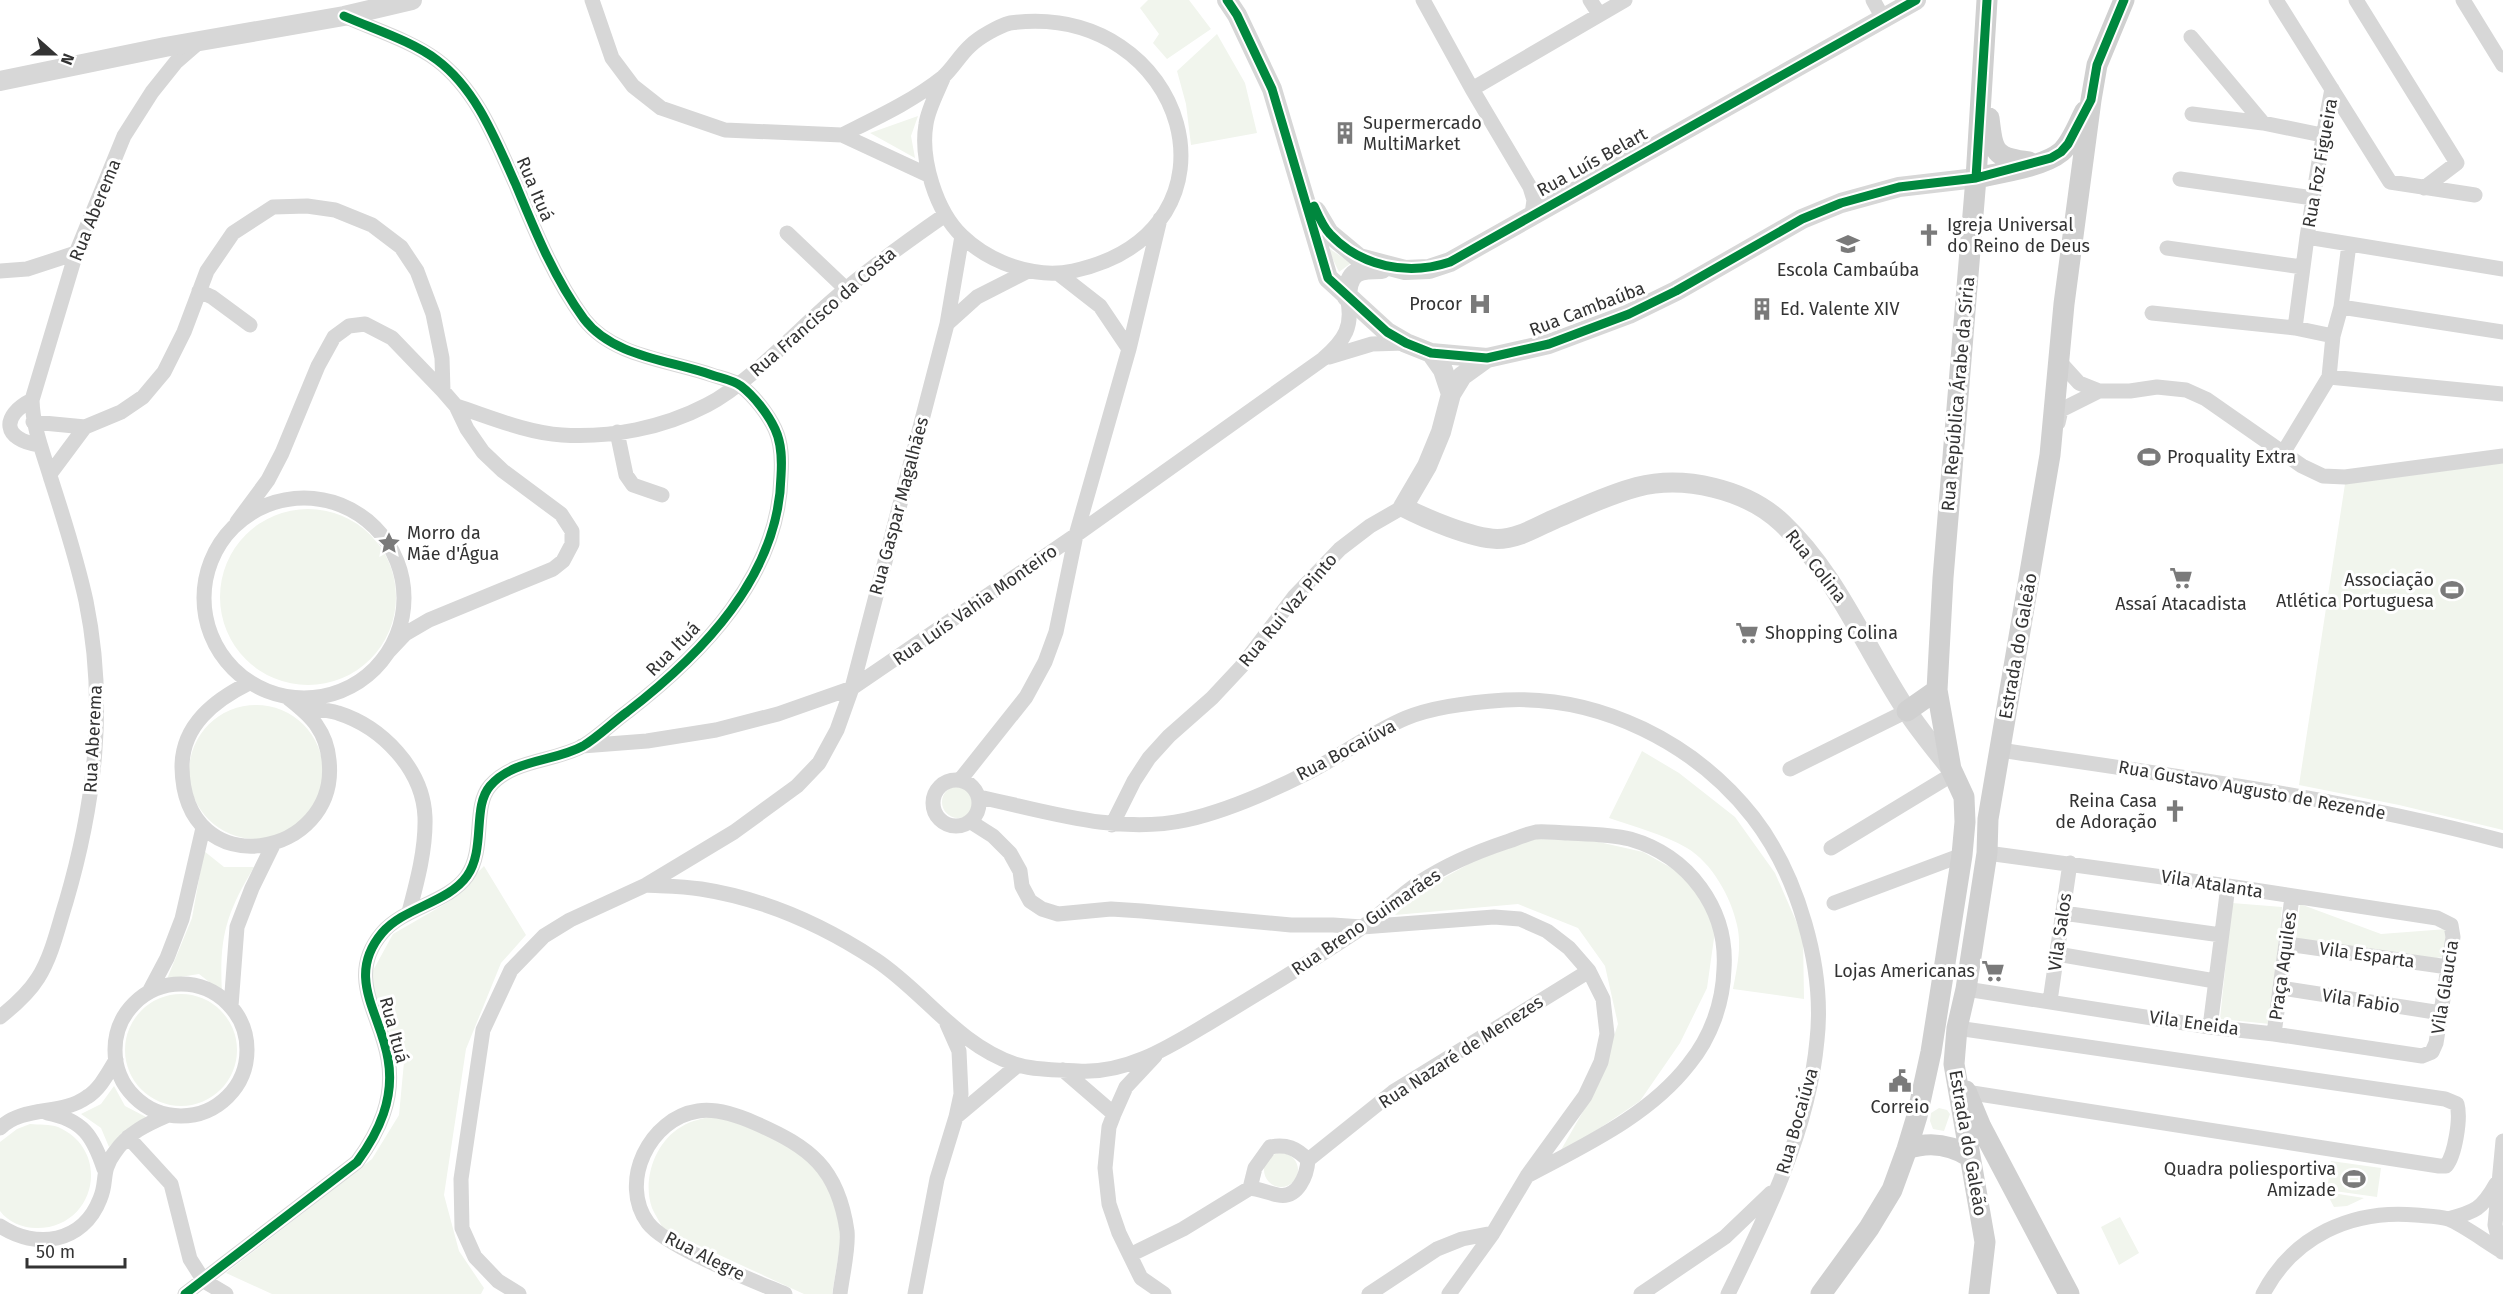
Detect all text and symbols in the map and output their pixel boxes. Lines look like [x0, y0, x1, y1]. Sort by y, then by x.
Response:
north arrow [24, 24, 84, 84]
text: N [57, 51, 78, 68]
street label: Rua Foz Figueira [2298, 97, 2342, 229]
place label: Supermercado MultiMarket [1363, 112, 1482, 155]
building icon: Supermercado MultiMarket [1332, 120, 1358, 146]
street label: Rua Luís Belart [1533, 122, 1651, 201]
street label: Rua Ituá [512, 153, 558, 225]
street label: Rua Aberema [65, 156, 125, 264]
place label: Igreja Universal do Reino de Deus [1947, 214, 2090, 257]
church icon: Igreja Universal do Reino de Deus [1916, 222, 1942, 248]
school or university icon: Escola Cambaúba [1835, 231, 1861, 257]
street label: Rua Francisco da Costa [745, 243, 901, 381]
place label: Escola Cambaúba [1777, 259, 1919, 281]
street label: Rua República Árabe da Síria [1936, 276, 1979, 512]
street label: Rua Cambaúba [1526, 277, 1648, 341]
hospital icon: Procor [1467, 291, 1493, 317]
place label: Procor [1409, 293, 1462, 315]
building icon: Ed. Valente XIV [1749, 296, 1775, 322]
place label: Ed. Valente XIV [1780, 298, 1899, 320]
street label: Rua Gaspar Magalhães [865, 415, 933, 597]
sports icon: Proquality Extra [2136, 444, 2162, 470]
place label: Proquality Extra [2167, 446, 2296, 468]
place label: Morro da Mãe d'Água [407, 522, 499, 565]
street label: Rua Colina [1781, 525, 1851, 607]
place icon: Morro da Mãe d'Água [376, 530, 402, 556]
street label: Rua Luís Vahia Monteiro [889, 540, 1061, 670]
street label: Rua Rui Vaz Pinto [1234, 549, 1342, 671]
supermarket icon: Assaí Atacadista [2168, 565, 2194, 591]
place label: Associação Atlética Portuguesa [2276, 569, 2434, 612]
street label: Estrada do Galeão [1994, 571, 2042, 721]
sports icon: Associação Atlética Portuguesa [2439, 577, 2465, 603]
place label: Assaí Atacadista [2115, 593, 2247, 615]
street label: Rua Ituá [641, 617, 705, 681]
supermarket icon: Shopping Colina [1734, 620, 1760, 646]
place label: Shopping Colina [1765, 622, 1898, 644]
street label: Rua Aberema [79, 684, 107, 794]
street label: Rua Bocaiúva [1292, 715, 1400, 785]
street label: Rua Gustavo Augusto de Rezende [2117, 756, 2387, 824]
place label: Reina Casa de Adoração [2055, 790, 2157, 833]
church icon: Reina Casa de Adoração [2162, 798, 2188, 824]
street label: Rua Breno Guimarães [1287, 864, 1445, 980]
street label: Vila Atalanta [2159, 865, 2265, 903]
street label: Vila Salos [2044, 892, 2076, 972]
street label: Praça Aquiles [2265, 910, 2301, 1022]
street label: Vila Esparta [2318, 937, 2416, 973]
street label: Vila Glaucia [2427, 938, 2463, 1036]
supermarket icon: Lojas Americanas [1980, 958, 2006, 984]
place label: Lojas Americanas [1834, 960, 1975, 982]
street label: Vila Fabio [2320, 984, 2402, 1018]
street label: Rua Nazaré de Menezes [1375, 991, 1547, 1113]
street label: Rua Ituá [375, 994, 413, 1066]
street label: Vila Eneida [2148, 1006, 2240, 1040]
street label: Rua Bocaiúva [1771, 1065, 1823, 1177]
public building icon: Correio [1887, 1068, 1913, 1094]
street label: Estrada do Galeão [1944, 1068, 1992, 1218]
place label: Correio [1871, 1096, 1930, 1118]
place label: Quadra poliesportiva Amizade [2164, 1158, 2336, 1201]
sports icon: Quadra poliesportiva Amizade [2341, 1166, 2367, 1192]
street label: Rua Alegre [661, 1226, 749, 1286]
scale bar [27, 1231, 124, 1269]
text: 50 m [36, 1241, 75, 1263]

